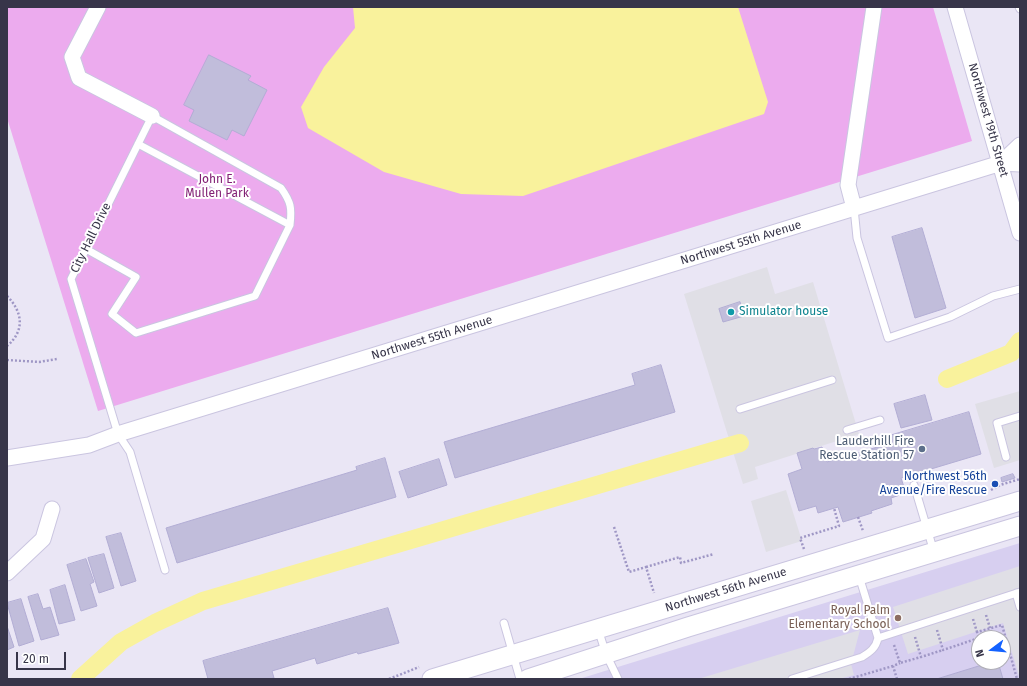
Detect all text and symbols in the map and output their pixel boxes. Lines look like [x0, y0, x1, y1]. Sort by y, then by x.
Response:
street label: Northwest 19th Street [965, 61, 1011, 179]
park label: John E. Mullen Park [185, 173, 249, 201]
street label: City Hall Drive [68, 201, 114, 275]
street label: Northwest 55th Avenue [679, 218, 803, 268]
place label: Simulator house [739, 305, 828, 319]
marker: Simulator house [726, 307, 736, 317]
street label: Northwest 55th Avenue [370, 313, 494, 363]
place label: Lauderhill Fire Rescue Station 57 [819, 435, 914, 463]
marker: Lauderhill Fire Rescue Station 57 [917, 444, 927, 454]
place label: Northwest 56th Avenue/Fire Rescue [880, 470, 987, 498]
marker: Northwest 56th Avenue/Fire Rescue [990, 479, 1000, 489]
street label: Northwest 56th Avenue [664, 565, 788, 615]
place label: Royal Palm Elementary School [788, 604, 890, 632]
marker: Royal Palm Elementary School [893, 613, 903, 623]
north arrow [971, 630, 1011, 670]
scale bar [18, 644, 68, 670]
text: N [973, 648, 987, 658]
text: 20 m [23, 652, 49, 666]

